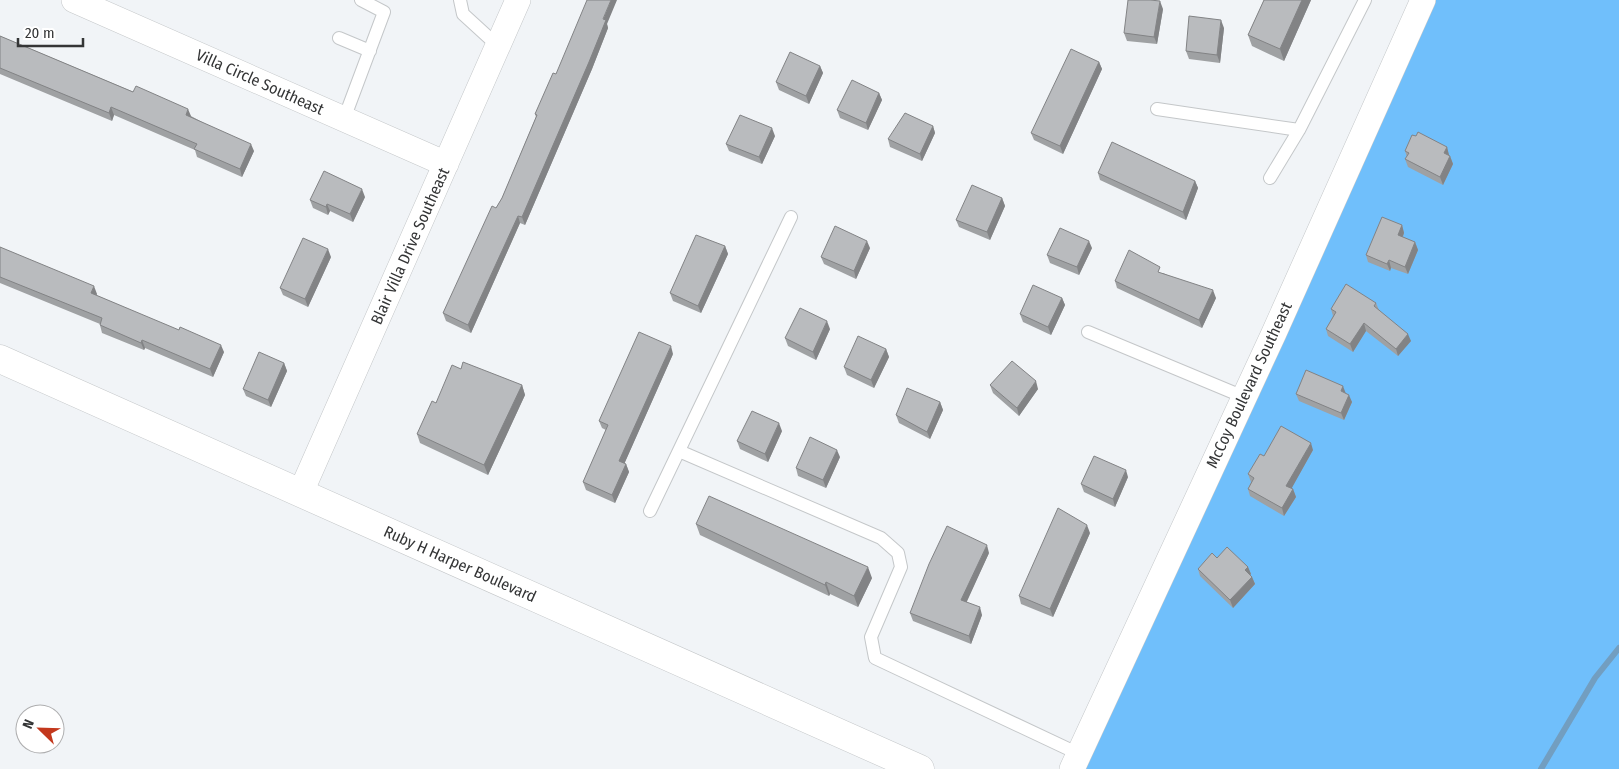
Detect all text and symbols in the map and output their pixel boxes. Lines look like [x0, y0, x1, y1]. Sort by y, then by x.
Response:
scale bar [18, 15, 82, 47]
text: 20 m [25, 24, 55, 42]
street label: Villa Circle Southeast [193, 45, 328, 119]
street label: Blair Villa Drive Southeast [367, 164, 454, 327]
street label: McCoy Boulevard Southeast [1202, 298, 1296, 471]
street label: Ruby H Harper Boulevard [381, 522, 539, 606]
north arrow [15, 704, 65, 754]
text: N [19, 717, 38, 731]

